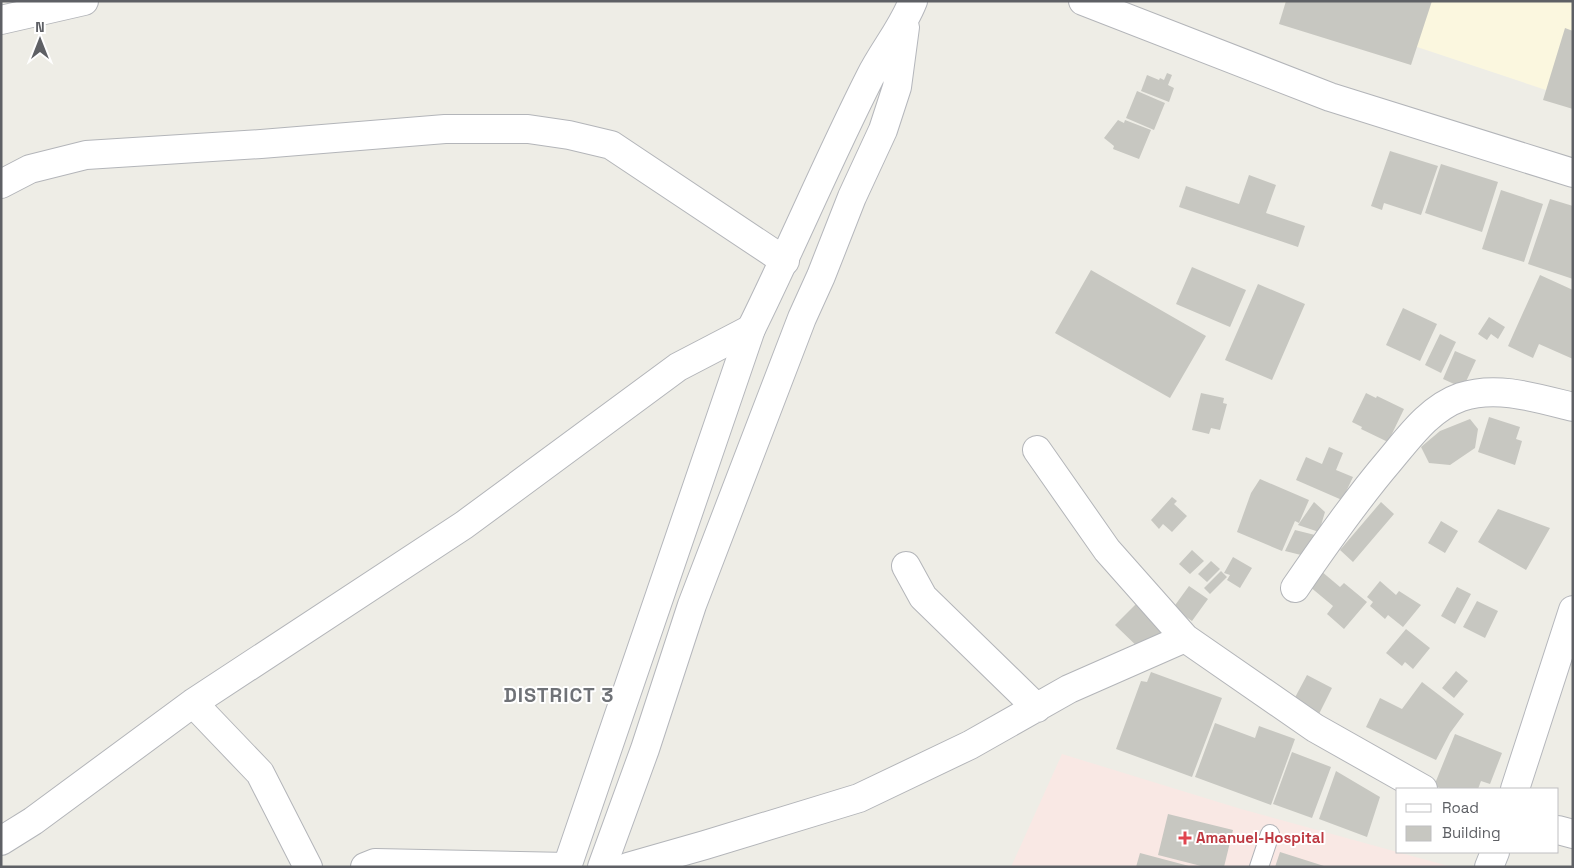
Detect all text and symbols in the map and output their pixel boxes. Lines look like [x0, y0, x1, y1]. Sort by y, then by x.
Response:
north arrow [15, 15, 65, 65]
text: N [35, 18, 45, 36]
district label: DISTRICT 3 [504, 682, 614, 708]
legend [1396, 788, 1559, 853]
text: Road [1442, 798, 1479, 817]
text: Building [1442, 823, 1501, 842]
place label: Amanuel-Hospital [1196, 828, 1324, 847]
marker: Amanuel-Hospital [1178, 831, 1192, 845]

